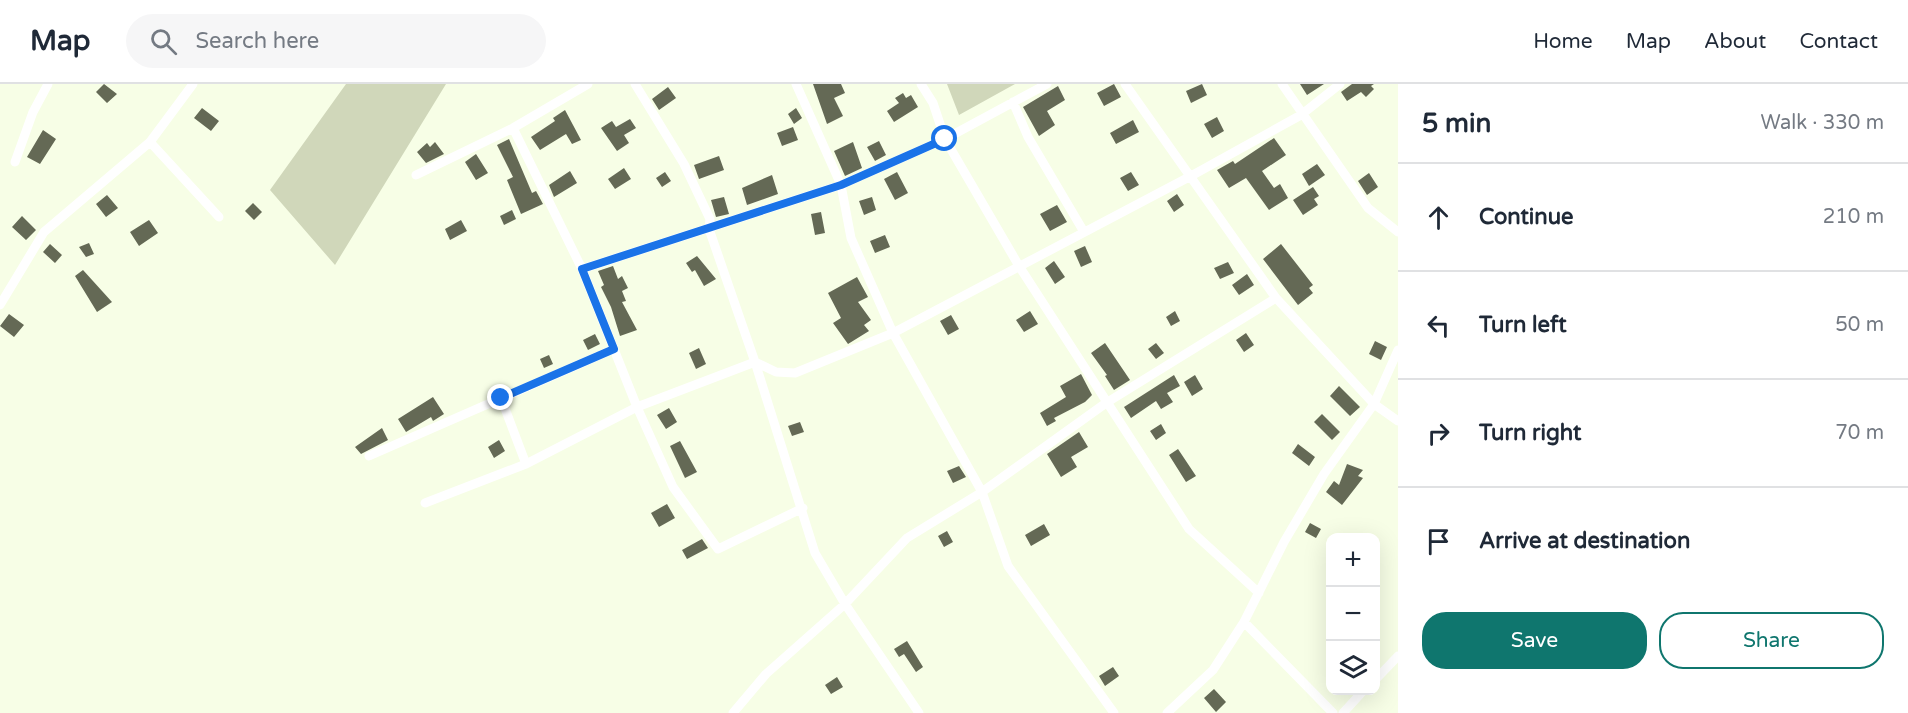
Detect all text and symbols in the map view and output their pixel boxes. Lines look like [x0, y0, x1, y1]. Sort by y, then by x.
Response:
search box [126, 14, 546, 68]
text: Map [30, 24, 90, 58]
icon: search [147, 25, 180, 58]
text: Search here [195, 28, 319, 54]
text: Home [1533, 29, 1593, 54]
text: Map [1626, 29, 1671, 54]
text: About [1704, 29, 1766, 54]
text: Contact [1799, 29, 1878, 54]
text: 5 min [1422, 108, 1491, 139]
text: Walk · 330 m [1761, 111, 1884, 135]
route start [931, 125, 957, 151]
icon: ahead [1422, 201, 1455, 234]
text: Continue [1479, 204, 1574, 230]
text: 210 m [1823, 205, 1884, 229]
icon: left [1422, 309, 1455, 342]
text: Turn left [1479, 312, 1567, 338]
text: 50 m [1835, 313, 1884, 337]
route end [487, 384, 513, 410]
icon: right [1422, 417, 1455, 450]
text: Turn right [1479, 420, 1581, 446]
text: 70 m [1835, 421, 1884, 445]
icon: arrive [1422, 525, 1455, 558]
text: Arrive at destination [1479, 528, 1690, 554]
map controls [1326, 533, 1380, 695]
button: + [1326, 533, 1380, 587]
button: − [1326, 587, 1380, 641]
button: Save [1422, 612, 1647, 669]
button: Share [1659, 612, 1884, 669]
button: layers [1326, 641, 1380, 695]

